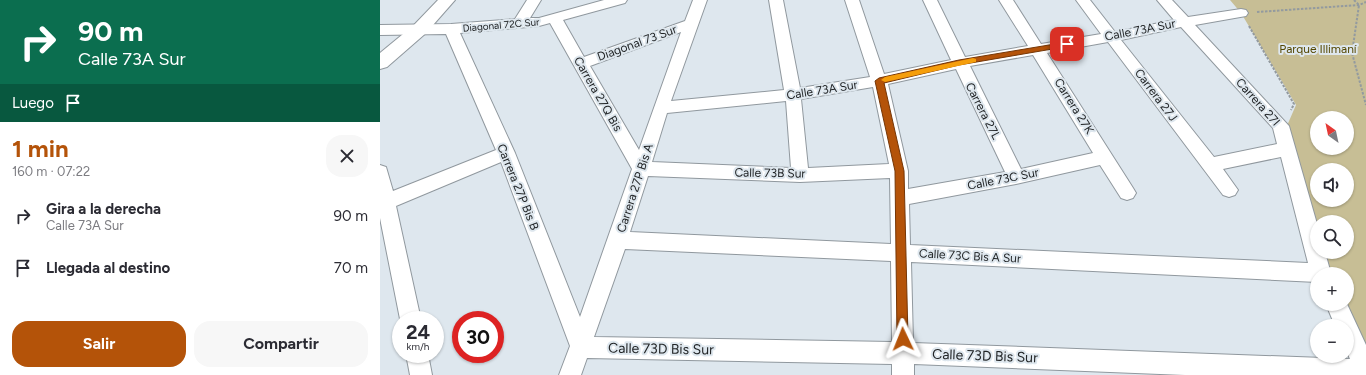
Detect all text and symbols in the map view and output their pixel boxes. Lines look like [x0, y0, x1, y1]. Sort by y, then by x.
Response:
text: 90 m [78, 14, 143, 48]
street label: Diagonal 72C Sur [462, 15, 541, 35]
icon: right [12, 16, 64, 68]
street label: Calle 73A Sur [1103, 16, 1177, 44]
street label: Diagonal 73 Sur [595, 22, 679, 64]
pin [1050, 27, 1084, 61]
icon: arrive [1056, 33, 1078, 55]
park label: Parque Illimaní [1279, 42, 1358, 56]
text: Calle 73A Sur [78, 48, 186, 70]
street label: Carrera 27Q Bis [571, 54, 625, 134]
street label: Carrera 27J [1132, 66, 1180, 124]
street label: Carrera 27I [1233, 75, 1283, 129]
street label: Carrera 27K [1051, 76, 1097, 137]
street label: Calle 73A Sur [785, 77, 859, 103]
street label: Carrera 27L [963, 80, 1004, 142]
icon: arrive [62, 92, 84, 114]
text: Luego [12, 94, 54, 112]
north arrow [1310, 111, 1354, 155]
map controls [1310, 111, 1354, 363]
text: 1 min [12, 134, 69, 163]
button: close [326, 135, 368, 177]
street label: Carrera 27P Bis B [494, 142, 542, 232]
street label: Carrera 27P Bis A [614, 142, 656, 234]
button: sound [1310, 163, 1354, 207]
text: 160 m · 07:22 [12, 164, 90, 179]
street label: Calle 73B Sur [734, 165, 806, 181]
street label: Calle 73C Sur [966, 165, 1040, 193]
text: Gira a la derecha [46, 200, 161, 218]
icon: right [12, 205, 34, 227]
text: 90 m [333, 207, 368, 225]
button: search [1310, 215, 1354, 259]
text: Calle 73A Sur [46, 218, 124, 233]
street label: Calle 73C Bis A Sur [919, 246, 1021, 266]
icon: arrive [12, 257, 34, 279]
text: Llegada al destino [46, 259, 170, 277]
text: 70 m [334, 259, 368, 277]
button: + [1310, 267, 1354, 311]
speed limit sign: 30 [452, 311, 504, 363]
position arrow [882, 318, 924, 360]
button: − [1310, 319, 1354, 363]
text: 24 [406, 320, 430, 344]
button: Salir [12, 321, 186, 367]
button: Compartir [194, 321, 368, 367]
text: km/h [407, 340, 429, 353]
street label: Calle 73D Bis Sur [608, 340, 714, 358]
street label: Calle 73D Bis Sur [932, 346, 1038, 366]

